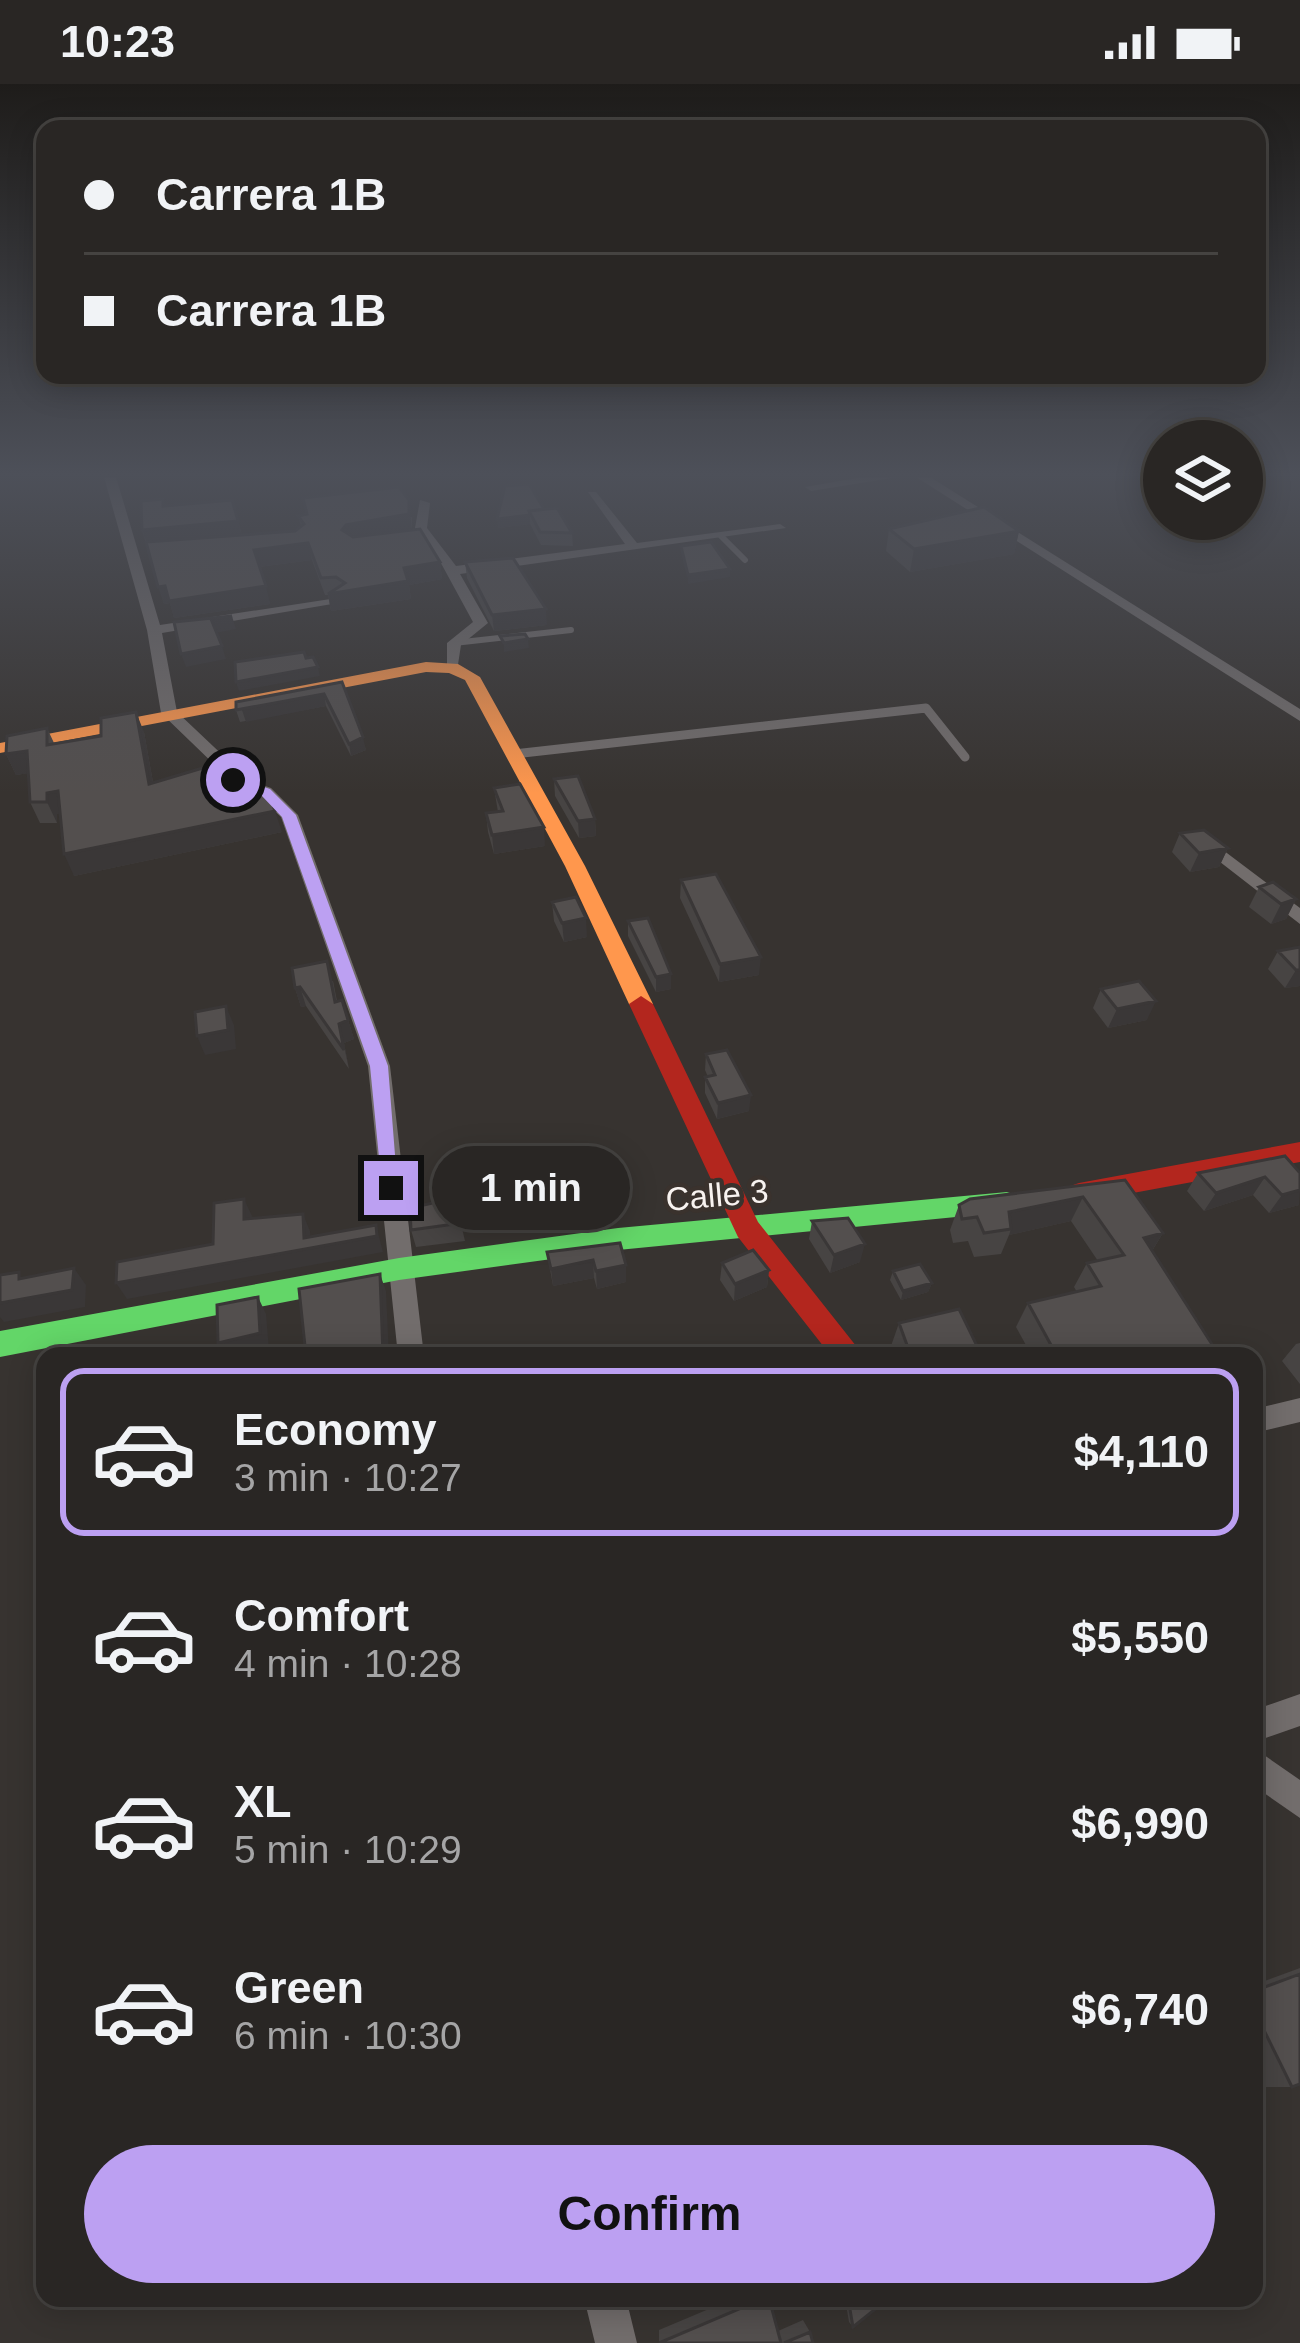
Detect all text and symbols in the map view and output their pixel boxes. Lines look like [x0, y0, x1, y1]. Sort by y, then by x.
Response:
text: 10:23 [60, 16, 175, 67]
text: Carrera 1B [156, 169, 386, 220]
text: Carrera 1B [156, 285, 386, 336]
map controls [1143, 420, 1263, 540]
button: layers [1143, 420, 1263, 540]
route start [206, 753, 260, 807]
callout: 1 min [433, 1146, 631, 1230]
route end [364, 1161, 418, 1215]
text: 1 min [480, 1166, 582, 1209]
street label: Calle 3 [664, 1172, 770, 1218]
icon: car [90, 1398, 198, 1506]
text: Economy [234, 1404, 437, 1455]
text: $4,110 [1074, 1426, 1209, 1477]
text: 3 min · 10:27 [234, 1456, 462, 1499]
icon: car [90, 1584, 198, 1692]
text: Comfort [234, 1590, 409, 1641]
text: $5,550 [1071, 1612, 1209, 1663]
text: 4 min · 10:28 [234, 1642, 462, 1685]
icon: car [90, 1770, 198, 1878]
text: XL [234, 1776, 292, 1827]
text: $6,990 [1071, 1798, 1209, 1849]
text: 5 min · 10:29 [234, 1828, 462, 1871]
icon: car [90, 1956, 198, 2064]
text: Green [234, 1962, 364, 2013]
text: $6,740 [1071, 1984, 1209, 2035]
text: 6 min · 10:30 [234, 2014, 462, 2057]
button: Confirm [84, 2145, 1215, 2283]

